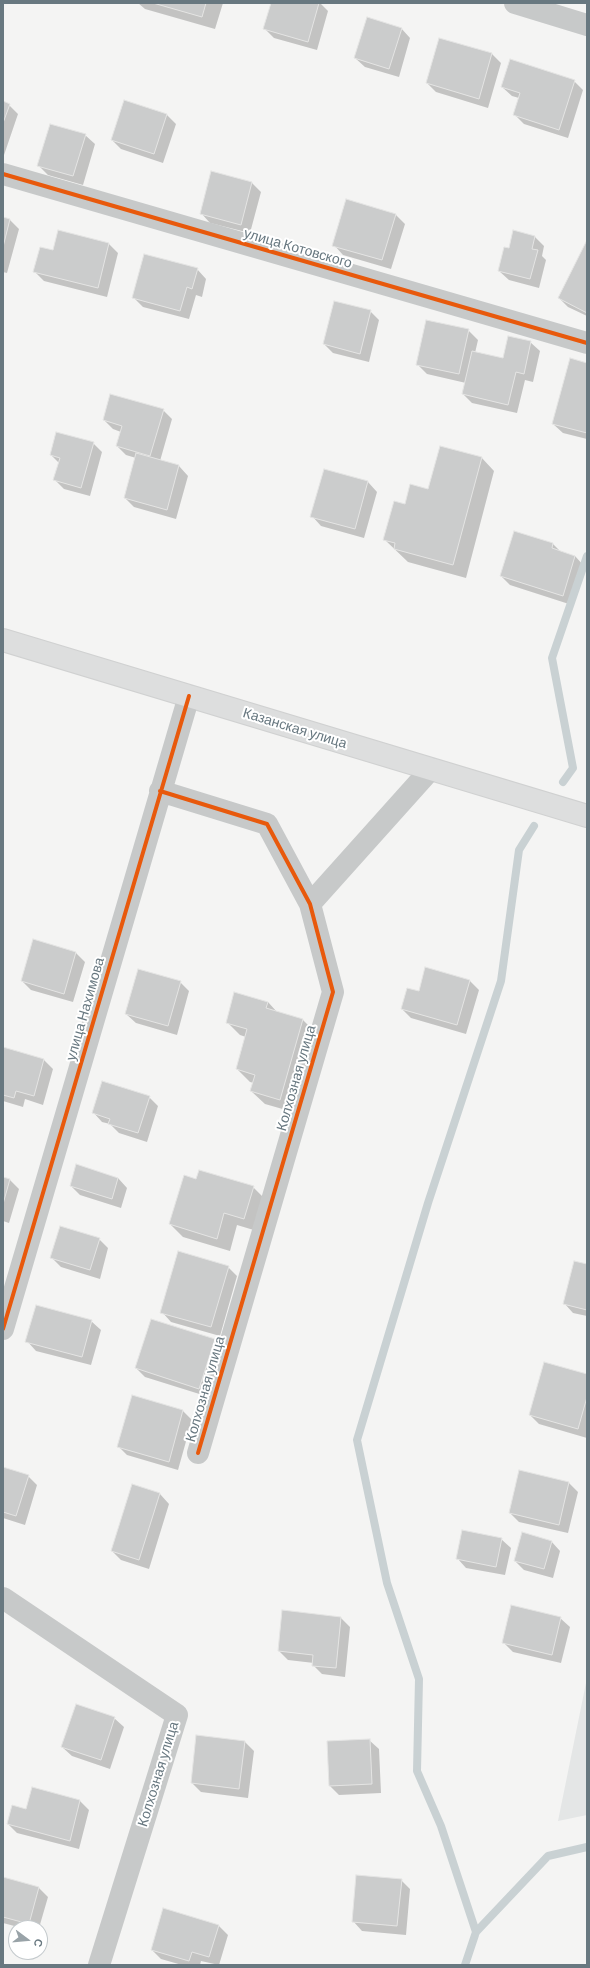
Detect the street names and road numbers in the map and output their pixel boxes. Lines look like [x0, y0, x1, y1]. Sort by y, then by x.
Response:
street label: улица Котовского [242, 225, 354, 271]
street label: Казанская улица [241, 704, 349, 752]
street label: улица Нахимова [62, 956, 108, 1062]
street label: Колхозная улица [273, 1023, 319, 1133]
street label: Колхозная улица [182, 1334, 228, 1444]
street label: Колхозная улица [134, 1719, 182, 1829]

